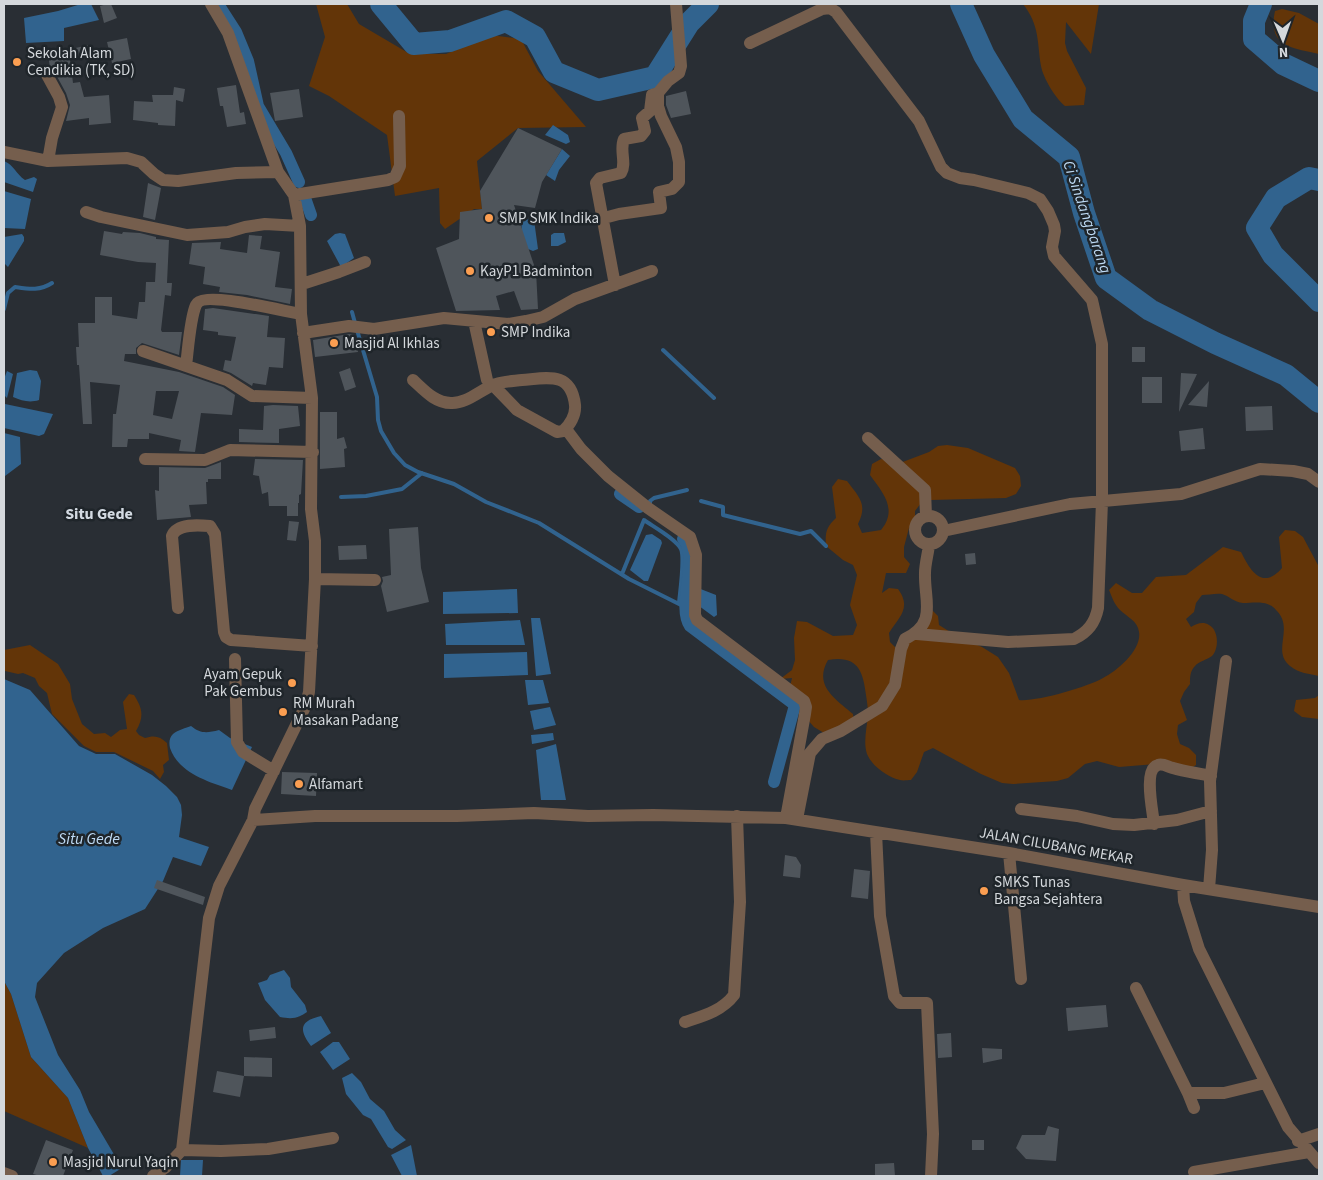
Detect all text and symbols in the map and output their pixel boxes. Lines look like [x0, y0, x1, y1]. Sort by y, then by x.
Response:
north arrow [1258, 15, 1308, 65]
text: N [1278, 42, 1288, 62]
place label: Sekolah Alam Cendikia (TK, SD) [27, 43, 135, 81]
marker: Sekolah Alam Cendikia (TK, SD) [11, 56, 23, 68]
water label: Ci Sindangbarang [1057, 158, 1117, 276]
place label: SMP SMK Indika [499, 208, 599, 229]
marker: SMP SMK Indika [483, 212, 495, 224]
place label: KayP1 Badminton [480, 261, 592, 282]
marker: KayP1 Badminton [464, 265, 476, 277]
place label: SMP Indika [501, 322, 570, 343]
marker: SMP Indika [485, 326, 497, 338]
place label: Masjid Al Ikhlas [344, 333, 440, 354]
marker: Masjid Al Ikhlas [328, 337, 340, 349]
district label: Situ Gede [65, 503, 133, 525]
place label: Ayam Gepuk Pak Gembus [204, 664, 283, 702]
marker: Ayam Gepuk Pak Gembus [286, 677, 298, 689]
place label: RM Murah Masakan Padang [293, 693, 399, 731]
marker: RM Murah Masakan Padang [277, 706, 289, 718]
place label: Alfamart [309, 774, 363, 795]
marker: Alfamart [293, 778, 305, 790]
street label: JALAN CILUBANG MEKAR [978, 822, 1135, 870]
water label: Situ Gede [58, 828, 120, 850]
place label: SMKS Tunas Bangsa Sejahtera [994, 872, 1103, 910]
marker: SMKS Tunas Bangsa Sejahtera [978, 885, 990, 897]
place label: Masjid Nurul Yaqin [63, 1152, 178, 1173]
marker: Masjid Nurul Yaqin [47, 1156, 59, 1168]

